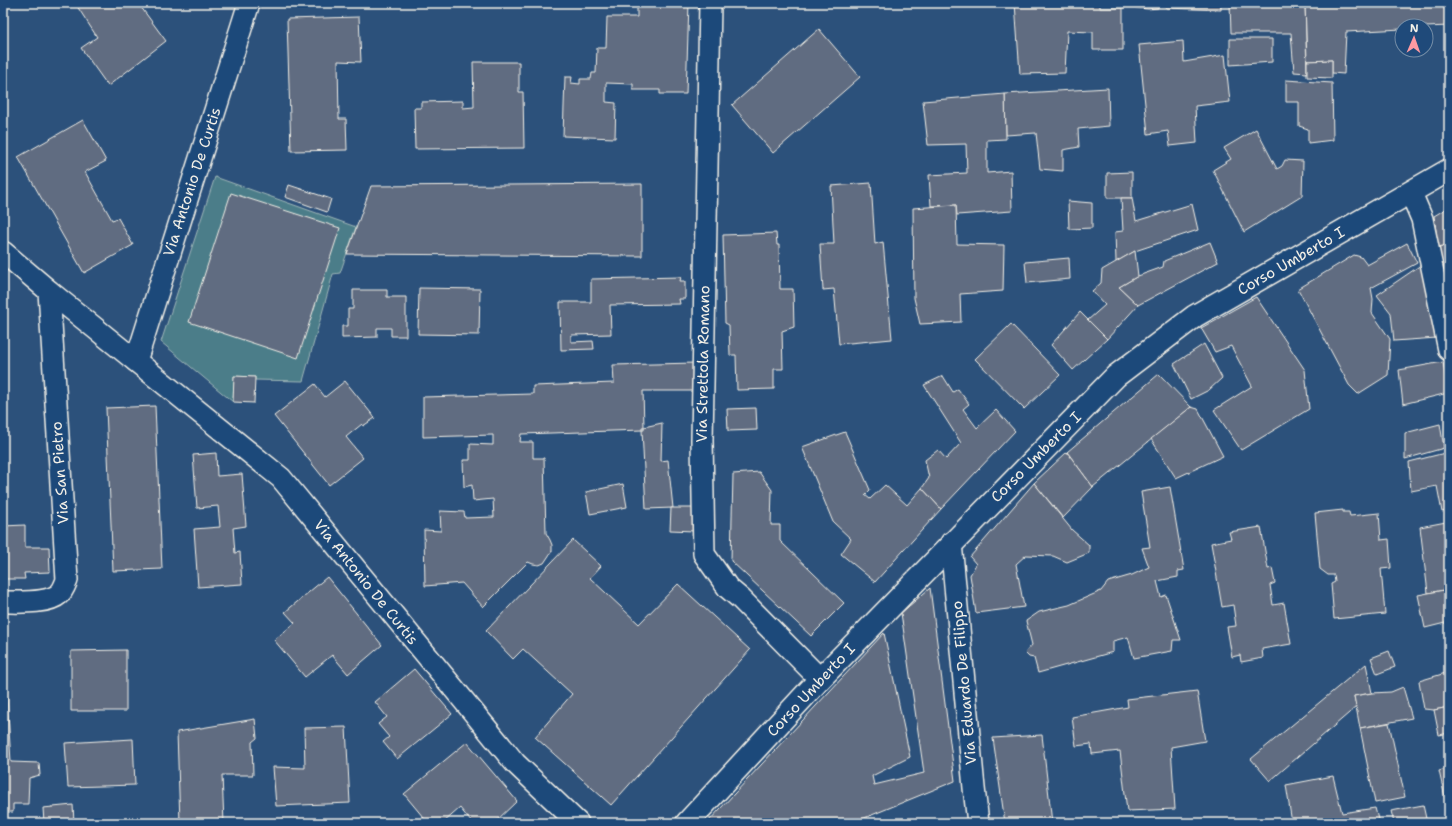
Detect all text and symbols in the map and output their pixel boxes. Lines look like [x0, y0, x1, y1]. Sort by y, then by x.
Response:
north arrow [1394, 18, 1434, 58]
text: N [1410, 21, 1419, 36]
street label: Via Antonio De Curtis [158, 105, 226, 259]
street label: Corso Umberto I [1234, 222, 1348, 300]
street label: Via Strettola Romano [692, 285, 714, 443]
street label: Corso Umberto I [986, 407, 1086, 507]
street label: Via San Pietro [46, 421, 74, 525]
street label: Via Antonio De Curtis [309, 515, 423, 649]
street label: Via Eduardo De Filippo [947, 600, 981, 766]
street label: Corso Umberto I [763, 639, 859, 741]

